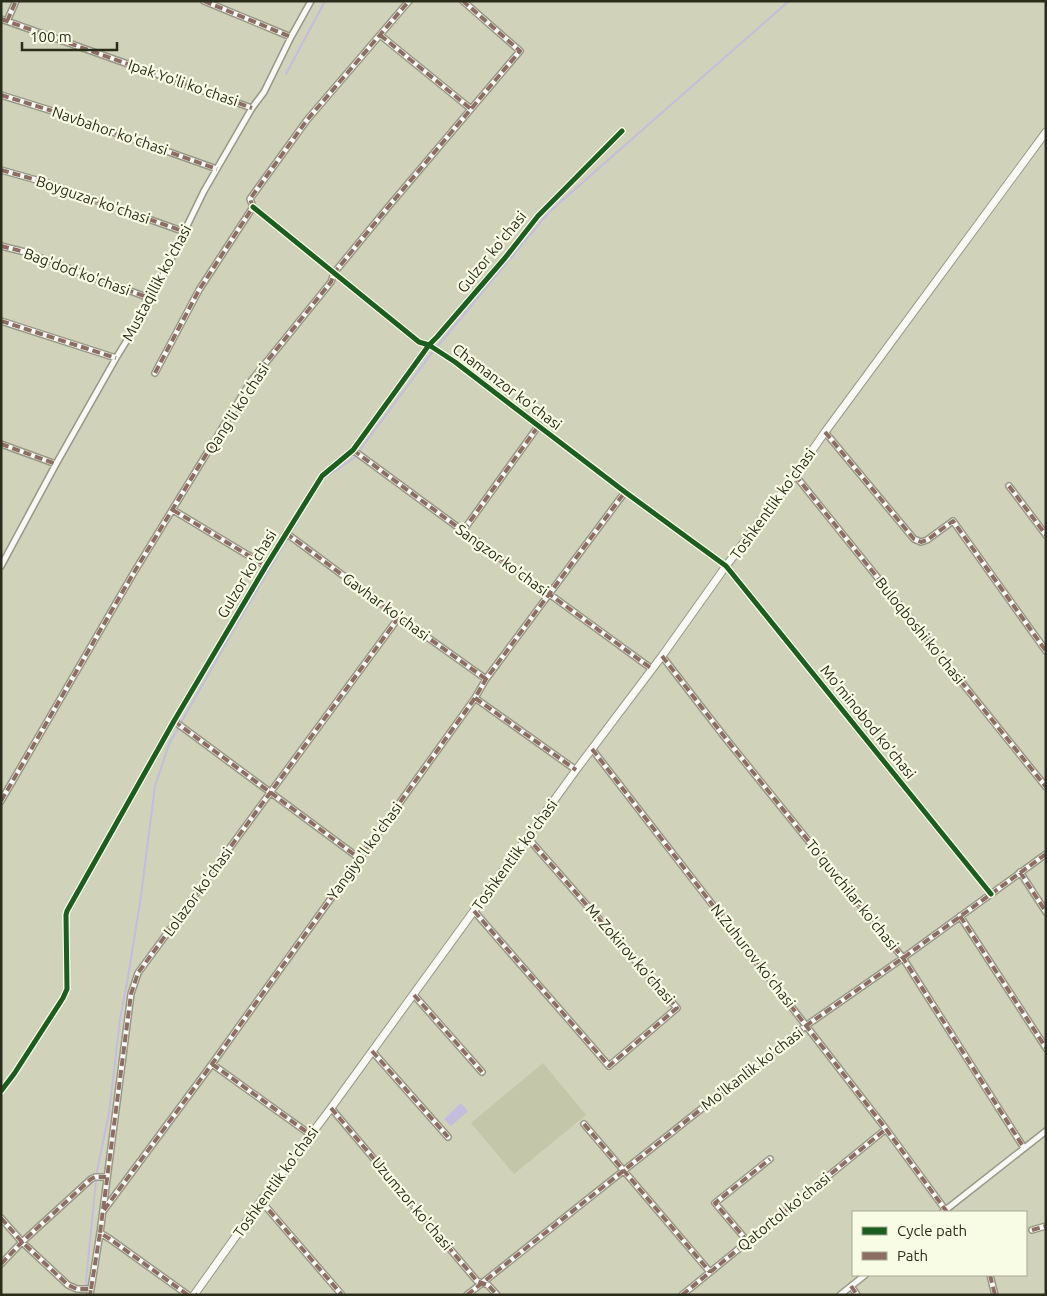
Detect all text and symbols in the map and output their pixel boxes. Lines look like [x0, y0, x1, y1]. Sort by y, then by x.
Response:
scale bar [22, 20, 118, 52]
text: 100 m [30, 28, 72, 45]
street label: Ipak Yo'li ko'chasi [126, 56, 240, 109]
street label: Navbahor ko'chasi [50, 103, 170, 158]
street label: Boyguzar ko'chasi [34, 172, 152, 227]
street label: Gulzor ko'chasi [454, 208, 530, 296]
street label: Mustaqillik ko'chasi [119, 222, 194, 344]
street label: Bag'dod ko'chasi [22, 244, 133, 299]
street label: Chamanzor ko'chasi [449, 340, 565, 433]
street label: Qang'li ko'chasi [201, 361, 272, 457]
street label: Toshkentlik ko'chasi [727, 445, 819, 562]
street label: Sangzor ko'chasi [453, 520, 552, 599]
street label: Gulzor ko'chasi [214, 527, 280, 621]
street label: Gavhar ko'chasi [340, 569, 433, 644]
street label: Buloqboshi ko'chasi [872, 574, 969, 687]
street label: Mo'minobod ko'chasi [817, 661, 920, 782]
street label: Toshkentlik ko'chasi [469, 796, 561, 913]
street label: Yangiyo'l ko'chasi [324, 799, 406, 903]
street label: To'quvchilar ko'chasi [803, 836, 902, 953]
street label: Lolazor ko'chasi [160, 844, 235, 939]
street label: M. Zokirov ko'chasi [582, 900, 678, 1007]
street label: N.Zuhurov ko'chasi [708, 901, 799, 1011]
street label: Mo'lkanlik ko'chasi [698, 1024, 806, 1114]
street label: Toshkentlik ko'chasi [230, 1123, 322, 1240]
street label: Uzumzor ko'chasi [369, 1154, 456, 1254]
street label: Qatortol ko'chasi [734, 1169, 834, 1254]
legend [852, 1211, 1027, 1276]
text: Cycle path [897, 1222, 967, 1239]
text: Path [897, 1247, 928, 1264]

